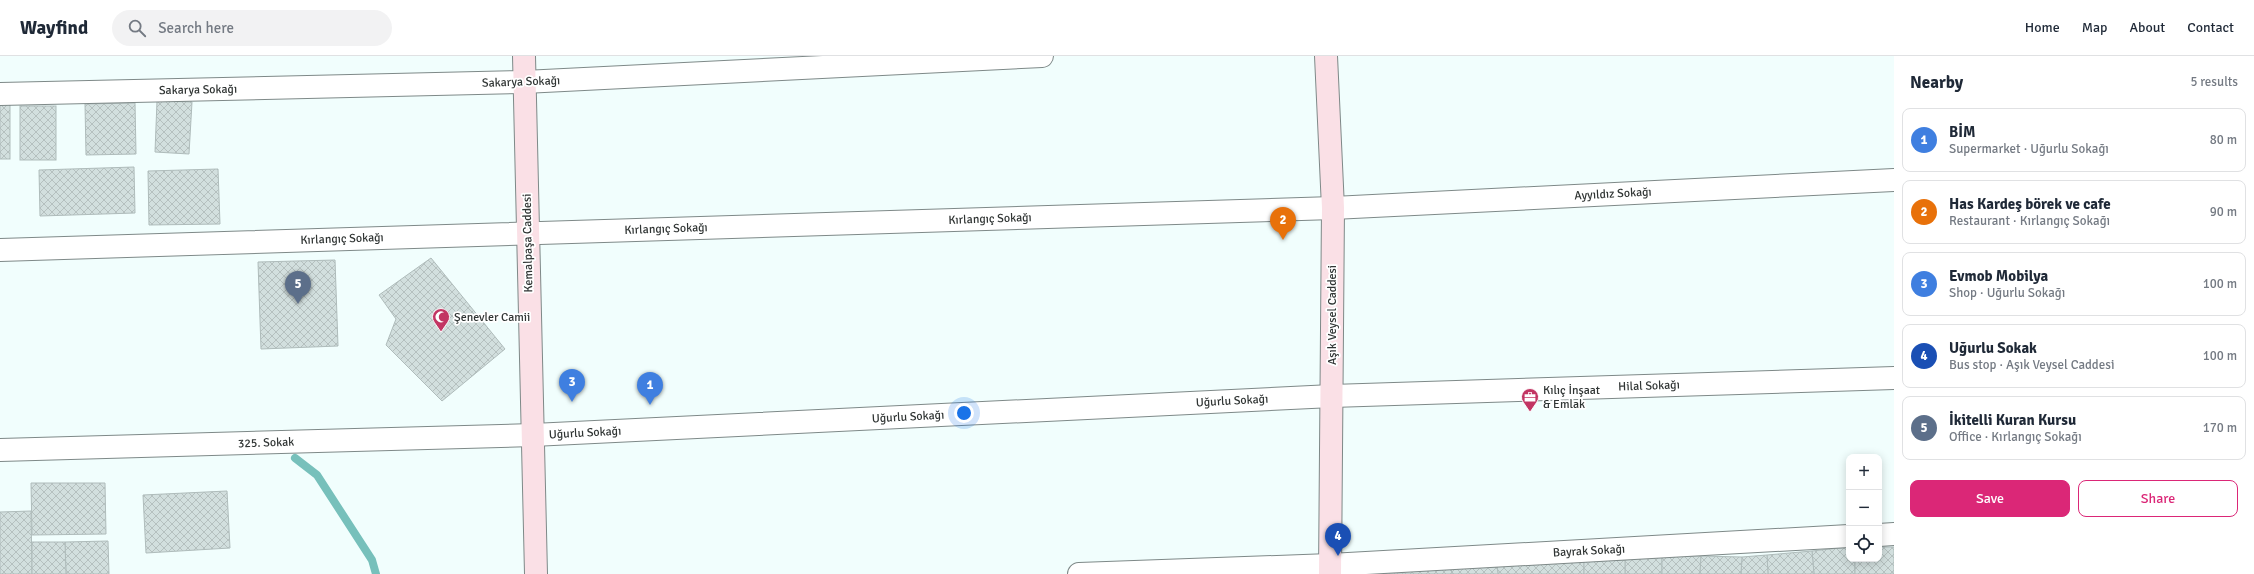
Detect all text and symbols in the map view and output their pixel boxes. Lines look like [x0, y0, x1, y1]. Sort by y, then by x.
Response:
search box [112, 10, 392, 46]
text: Wayfind [20, 16, 88, 40]
icon: search [126, 17, 148, 39]
text: Search here [158, 19, 234, 37]
text: Home [2025, 19, 2060, 36]
text: Map [2082, 19, 2107, 36]
text: About [2129, 19, 2165, 36]
text: Contact [2187, 19, 2234, 36]
text: Nearby [1910, 72, 1963, 93]
street label: Sakarya Sokağı [482, 73, 560, 91]
text: 5 results [2190, 74, 2238, 90]
street label: Sakarya Sokağı [159, 82, 237, 98]
text: BİM [1949, 123, 1975, 141]
text: 1 [1920, 132, 1928, 148]
text: 80 m [2210, 132, 2237, 148]
text: Supermarket · Uğurlu Sokağı [1949, 141, 2109, 157]
street label: Ayyıldız Sokağı [1574, 184, 1652, 204]
street label: Kemalpaşa Caddesi [520, 193, 536, 293]
text: Has Kardeş börek ve cafe [1949, 195, 2111, 213]
text: 2 [1920, 204, 1928, 220]
text: 90 m [2210, 204, 2237, 220]
pin: 2 [1270, 207, 1296, 240]
street label: Kırlangıç Sokağı [948, 210, 1032, 228]
text: Restaurant · Kırlangıç Sokağı [1949, 213, 2110, 229]
street label: Kırlangıç Sokağı [624, 220, 708, 238]
street label: Kırlangıç Sokağı [300, 230, 384, 248]
street label: Aşık Veysel Caddesi [1325, 265, 1340, 365]
text: Evmob Mobilya [1949, 267, 2048, 285]
pin: 5 [285, 271, 311, 304]
text: 3 [1920, 276, 1928, 292]
text: 100 m [2203, 276, 2237, 292]
text: Shop · Uğurlu Sokağı [1949, 285, 2065, 301]
mosque icon: Şenevler Camii [431, 307, 451, 332]
place label: Şenevler Camii [454, 310, 530, 325]
text: Uğurlu Sokak [1949, 339, 2037, 357]
text: 4 [1920, 348, 1928, 364]
text: 100 m [2203, 348, 2237, 364]
text: Bus stop · Aşık Veysel Caddesi [1949, 357, 2114, 373]
pin: 3 [559, 369, 585, 402]
pin: 1 [637, 372, 663, 405]
street label: Hilal Sokağı [1618, 377, 1680, 395]
place label: Kılıç İnşaat & Emlak [1543, 383, 1600, 412]
office icon: Kılıç İnşaat & Emlak [1520, 387, 1540, 412]
street label: Uğurlu Sokağı [1195, 392, 1269, 410]
your location [954, 403, 974, 423]
street label: Uğurlu Sokağı [871, 408, 945, 426]
text: İkitelli Kuran Kursu [1949, 411, 2076, 429]
text: 5 [1920, 420, 1928, 436]
text: 170 m [2203, 420, 2237, 436]
street label: Uğurlu Sokağı [548, 424, 622, 442]
text: Office · Kırlangıç Sokağı [1949, 429, 2082, 445]
street label: 325. Sokak [238, 435, 294, 451]
map controls [1846, 454, 1882, 562]
button: + [1846, 454, 1882, 490]
button: Save [1910, 480, 2070, 517]
button: Share [2078, 480, 2238, 517]
button: − [1846, 490, 1882, 526]
pin: 4 [1325, 523, 1351, 556]
button: locate [1846, 526, 1882, 562]
street label: Bayrak Sokağı [1552, 542, 1626, 560]

